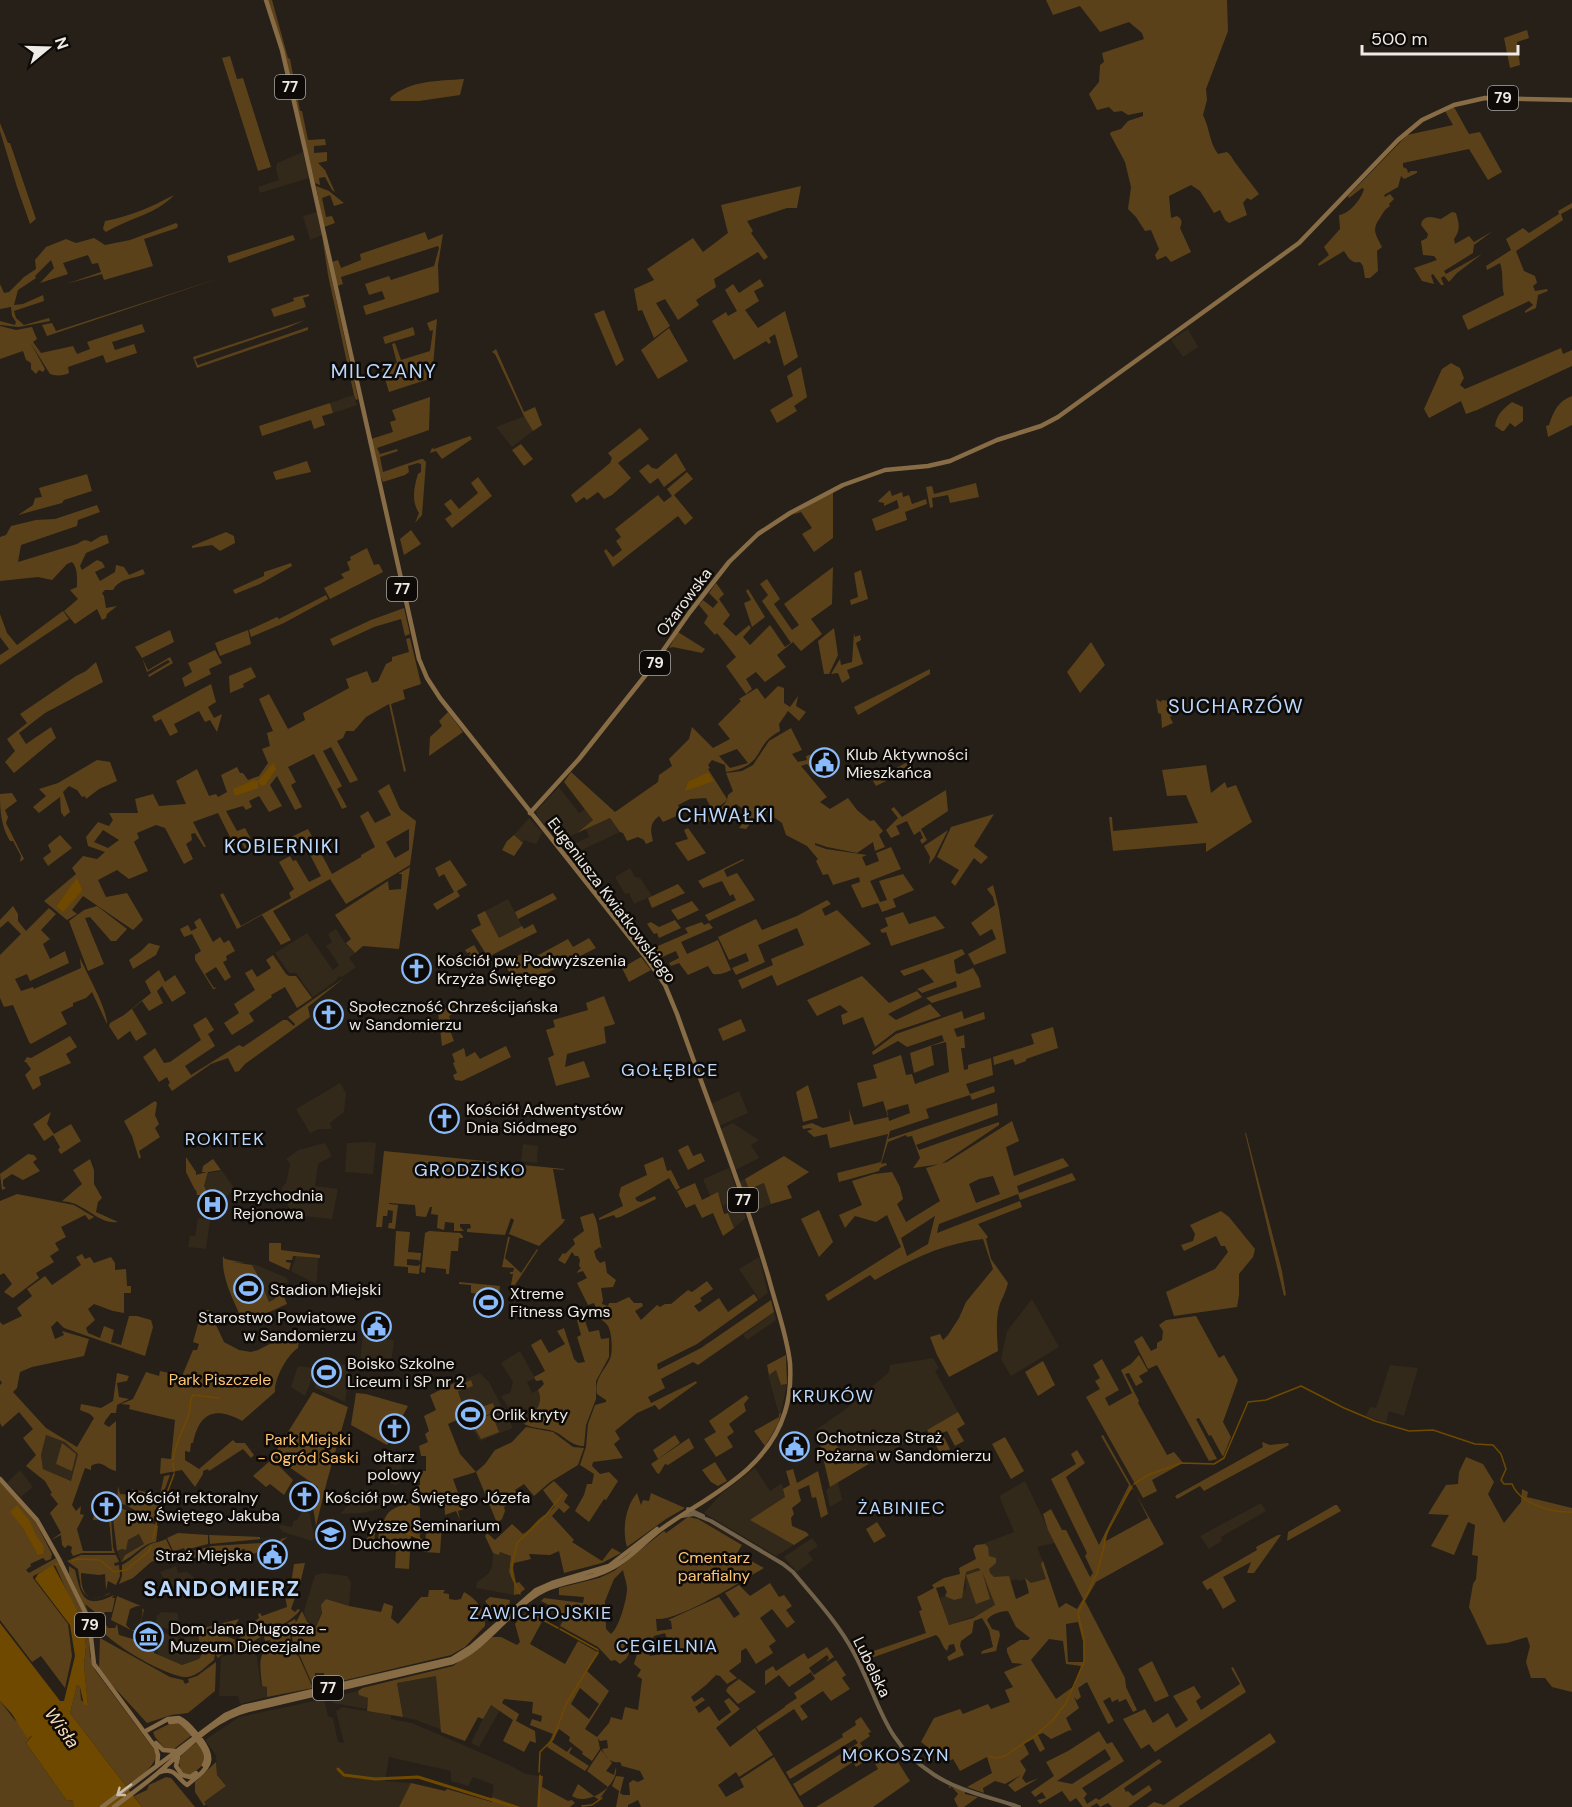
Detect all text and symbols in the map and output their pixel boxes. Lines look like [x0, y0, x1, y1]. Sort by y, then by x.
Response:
north arrow [18, 18, 78, 78]
scale bar [1362, 18, 1518, 56]
text: 500 m [1371, 27, 1427, 51]
text: N [50, 34, 74, 52]
road number: 77 [275, 75, 305, 99]
road number: 79 [1488, 86, 1518, 110]
district label: MILCZANY [331, 358, 437, 384]
street label: Ożarowska [651, 564, 717, 640]
road number: 77 [387, 577, 417, 601]
road number: 79 [640, 651, 670, 675]
district label: SUCHARZÓW [1168, 693, 1304, 719]
place label: Klub Aktywności Mieszkańca [846, 744, 968, 783]
public building icon: Klub Aktywności Mieszkańca [809, 747, 841, 779]
district label: CHWAŁKI [677, 802, 775, 828]
street label: Eugeniusza Kwiatkowskiego [543, 813, 681, 987]
district label: KOBIERNIKI [224, 833, 340, 859]
place label: Kościół pw. Podwyższenia Krzyża Świętego [437, 950, 626, 989]
church icon: Kościół pw. Podwyższenia Krzyża Świętego [400, 953, 432, 985]
place label: Społeczność Chrześcijańska w Sandomierzu [349, 996, 558, 1035]
church icon: Społeczność Chrześcijańska w Sandomierzu [312, 999, 344, 1031]
district label: GOŁĘBICE [621, 1058, 719, 1082]
place label: Kościół Adwentystów Dnia Siódmego [466, 1099, 623, 1138]
church icon: Kościół Adwentystów Dnia Siódmego [429, 1102, 461, 1134]
district label: ROKITEK [185, 1127, 265, 1151]
district label: GRODZISKO [414, 1158, 526, 1182]
place label: Przychodnia Rejonowa [233, 1185, 323, 1224]
hospital icon: Przychodnia Rejonowa [196, 1188, 228, 1220]
road number: 77 [728, 1188, 758, 1212]
sports icon: Stadion Miejski [233, 1273, 265, 1305]
place label: Stadion Miejski [270, 1279, 381, 1300]
place label: Xtreme Fitness Gyms [510, 1283, 611, 1322]
sports icon: Xtreme Fitness Gyms [473, 1286, 505, 1318]
place label: Starostwo Powiatowe w Sandomierzu [198, 1307, 356, 1346]
public building icon: Starostwo Powiatowe w Sandomierzu [361, 1310, 393, 1342]
place label: Boisko Szkolne Liceum i SP nr 2 [347, 1353, 465, 1392]
sports icon: Boisko Szkolne Liceum i SP nr 2 [310, 1356, 342, 1388]
park label: Park Piszczele [169, 1369, 271, 1390]
district label: KRUKÓW [792, 1384, 874, 1408]
sports icon: Orlik kryty [455, 1398, 487, 1430]
place label: Orlik kryty [492, 1404, 568, 1425]
church icon: ołtarz polowy [378, 1412, 410, 1444]
place label: Ochotnicza Straż Pożarna w Sandomierzu [816, 1427, 991, 1466]
park label: Park Miejski - Ogród Saski [257, 1429, 359, 1468]
public building icon: Ochotnicza Straż Pożarna w Sandomierzu [779, 1430, 811, 1462]
place label: ołtarz polowy [367, 1446, 421, 1485]
church icon: Kościół pw. Świętego Józefa [288, 1481, 320, 1513]
place label: Kościół rektoralny pw. Świętego Jakuba [127, 1487, 280, 1526]
place label: Kościół pw. Świętego Józefa [325, 1487, 530, 1508]
church icon: Kościół rektoralny pw. Świętego Jakuba [90, 1490, 122, 1522]
district label: ŻABINIEC [858, 1496, 946, 1520]
place label: Wyższe Seminarium Duchowne [352, 1515, 500, 1554]
school or university icon: Wyższe Seminarium Duchowne [315, 1518, 347, 1550]
public building icon: Straż Miejska [257, 1539, 289, 1571]
place label: Straż Miejska [155, 1545, 252, 1566]
park label: Cmentarz parafialny [678, 1547, 750, 1586]
district label: SANDOMIERZ [143, 1574, 301, 1603]
district label: ZAWICHOJSKIE [469, 1601, 613, 1625]
road number: 79 [75, 1613, 105, 1637]
place label: Dom Jana Długosza - Muzeum Diecezjalne [170, 1618, 327, 1657]
museum icon: Dom Jana Długosza - Muzeum Diecezjalne [133, 1621, 165, 1653]
street label: Lubelska [848, 1633, 896, 1701]
district label: CEGIELNIA [616, 1634, 718, 1658]
road number: 77 [313, 1676, 343, 1700]
water label: Wisła [39, 1703, 85, 1753]
district label: MOKOSZYN [842, 1743, 950, 1767]
one-way arrow [116, 1784, 132, 1797]

